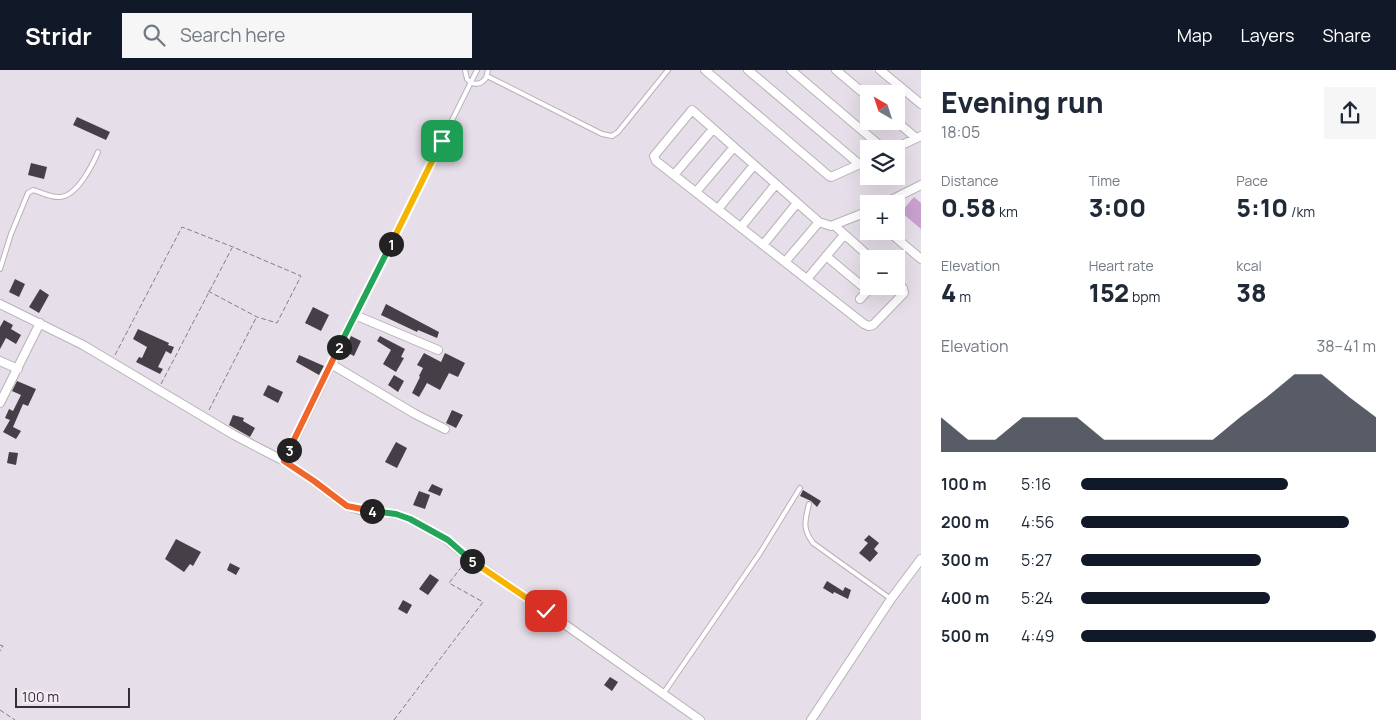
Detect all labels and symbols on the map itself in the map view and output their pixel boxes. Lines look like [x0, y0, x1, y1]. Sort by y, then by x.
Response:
north arrow [860, 85, 905, 130]
pin [421, 120, 463, 162]
pin: 1 [378, 232, 404, 256]
pin: 2 [326, 334, 352, 360]
pin: 3 [276, 438, 302, 462]
pin: 4 [360, 498, 384, 524]
pin: 5 [460, 548, 484, 574]
pin [525, 590, 567, 632]
scale bar [15, 685, 130, 708]

